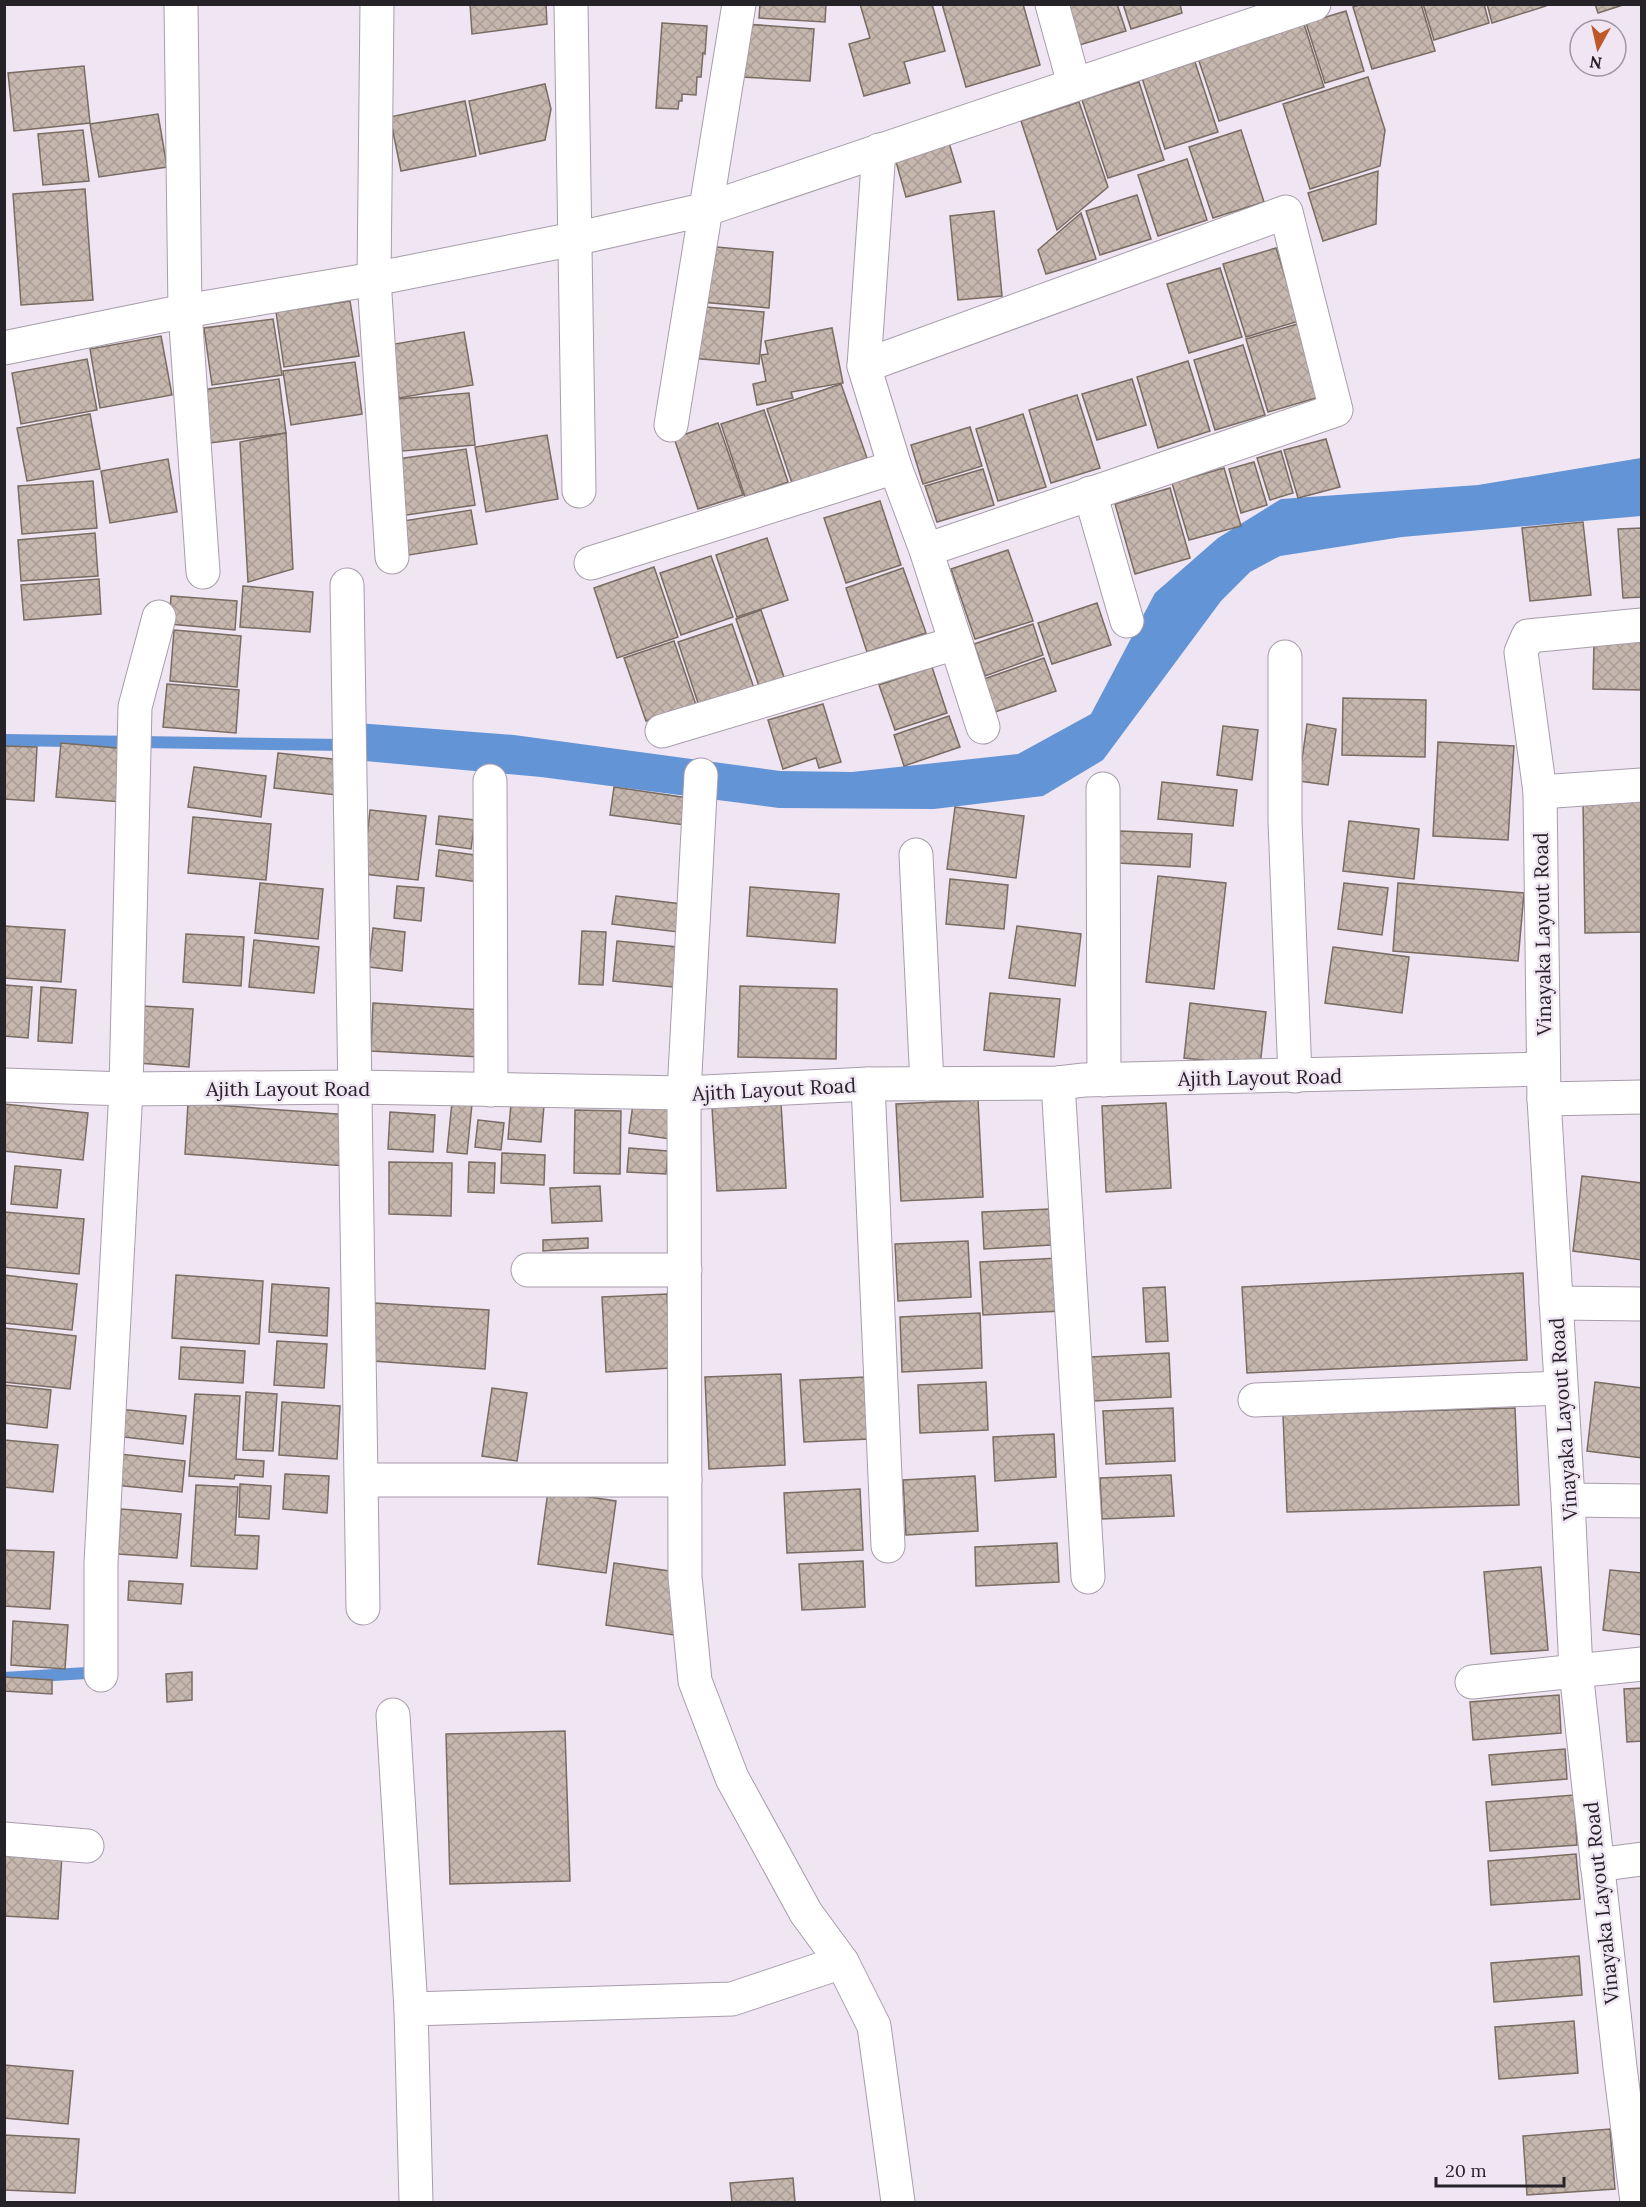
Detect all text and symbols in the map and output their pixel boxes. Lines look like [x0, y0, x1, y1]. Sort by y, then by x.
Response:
north arrow [1568, 18, 1628, 78]
text: N [1588, 52, 1603, 74]
street label: Vinayaka Layout Road [1528, 832, 1556, 1037]
street label: Ajith Layout Road [1177, 1063, 1342, 1091]
street label: Ajith Layout Road [690, 1072, 857, 1106]
street label: Ajith Layout Road [205, 1076, 370, 1101]
street label: Vinayaka Layout Road [1543, 1317, 1583, 1522]
street label: Vinayaka Layout Road [1578, 1801, 1624, 2006]
scale bar [1436, 2150, 1564, 2188]
text: 20 m [1445, 2159, 1487, 2182]

